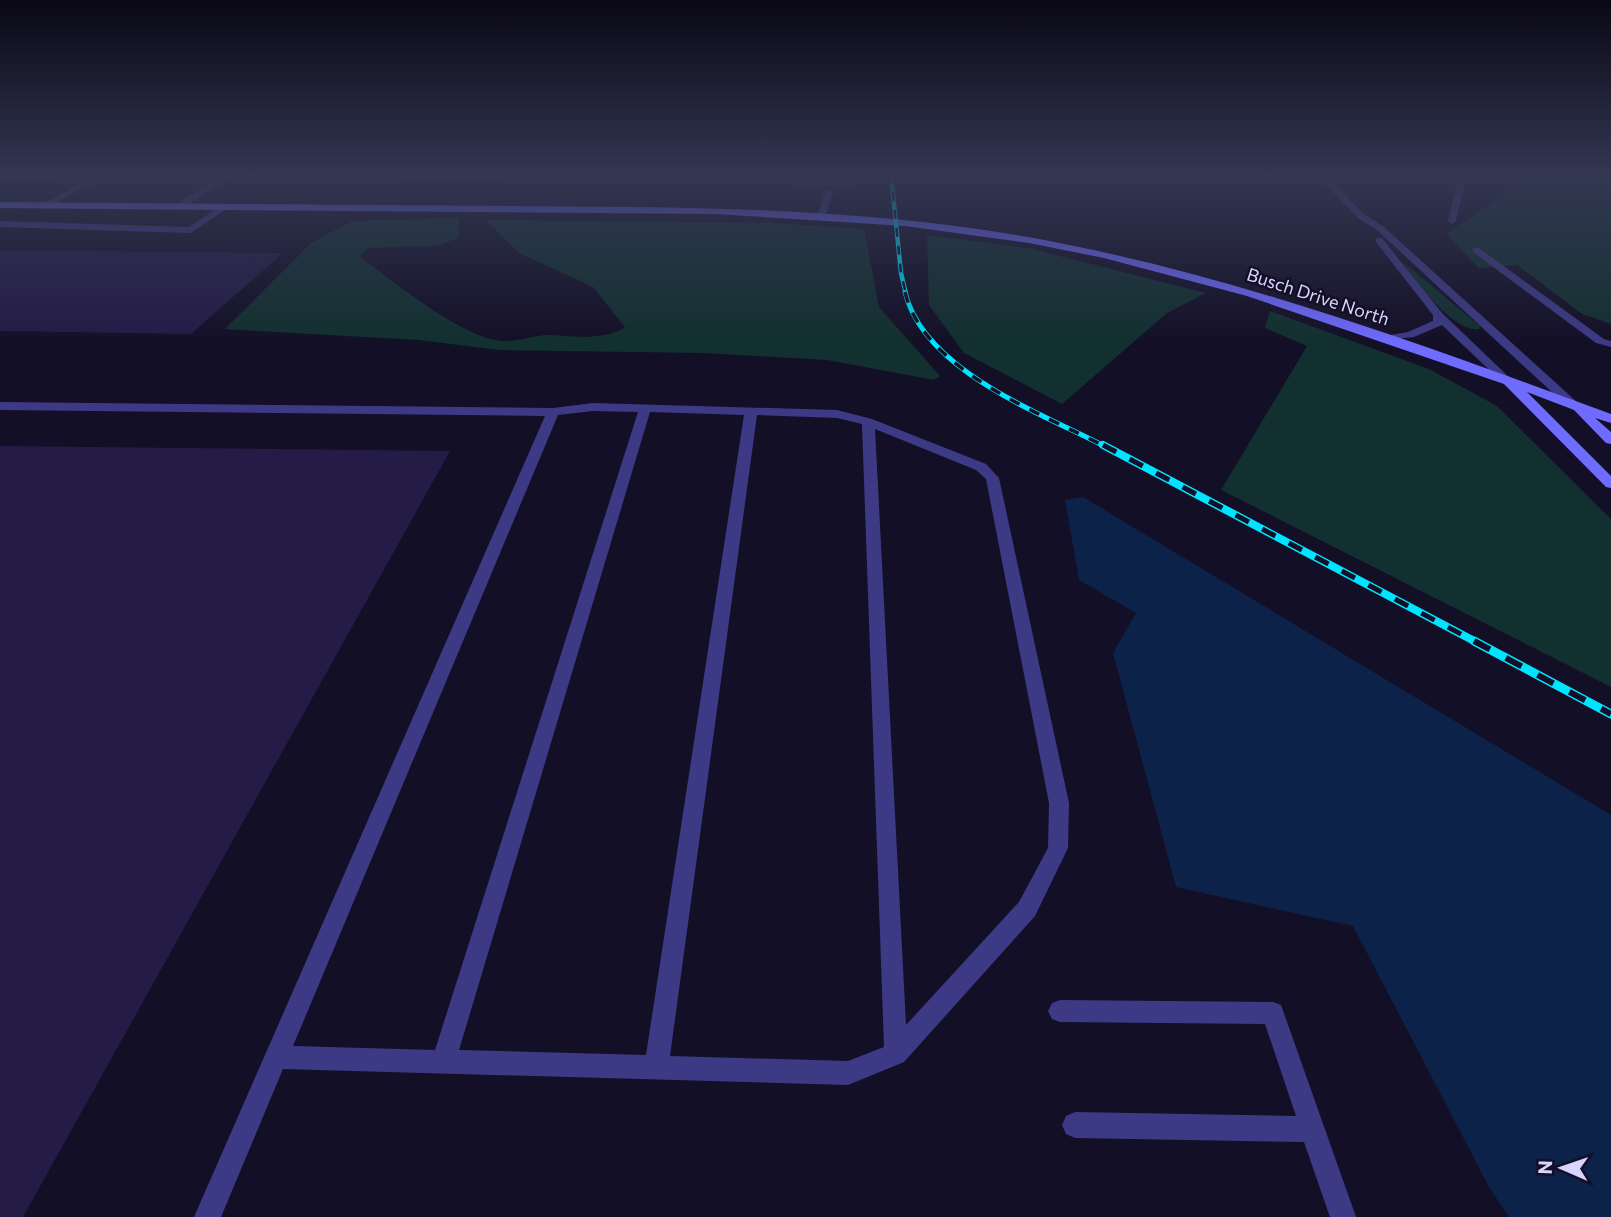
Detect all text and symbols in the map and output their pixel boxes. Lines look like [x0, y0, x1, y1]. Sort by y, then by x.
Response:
street label: Busch Drive North [1244, 263, 1392, 329]
north arrow [1527, 1133, 1597, 1203]
text: N [1533, 1160, 1556, 1175]

